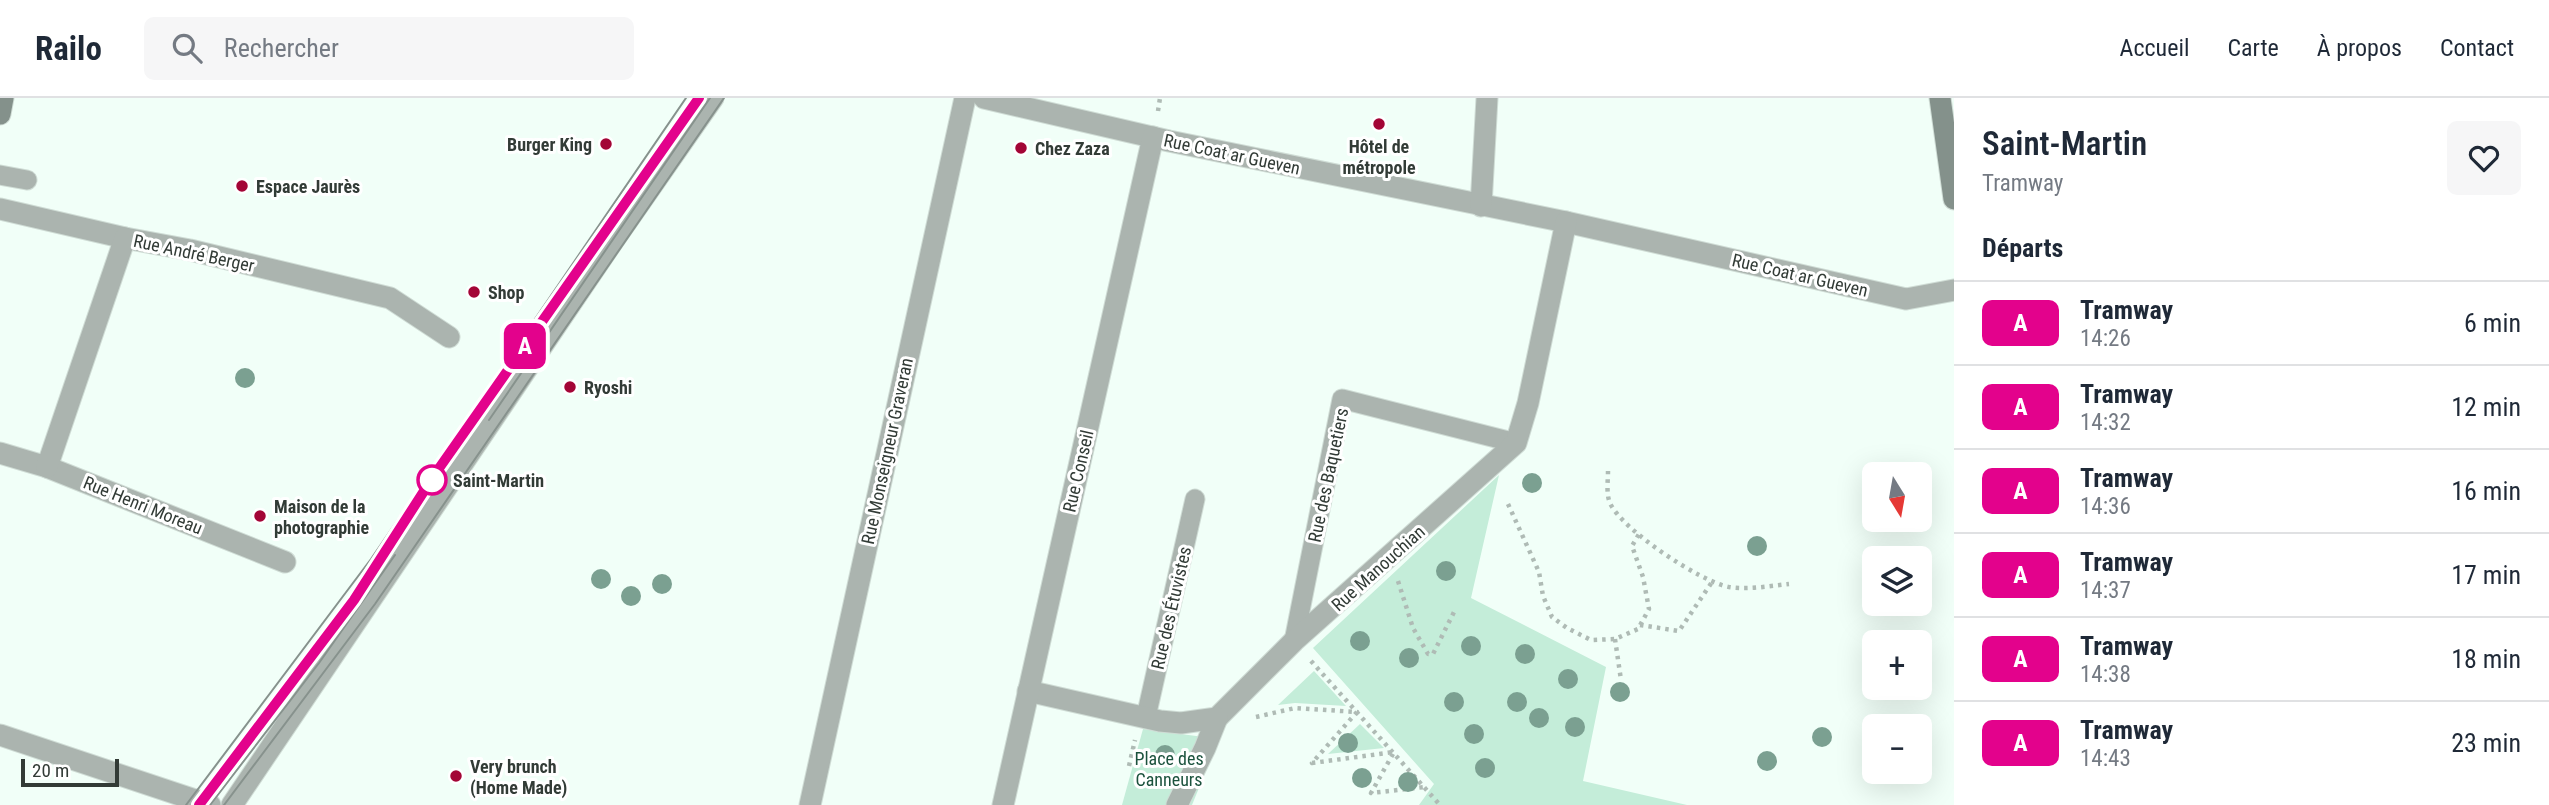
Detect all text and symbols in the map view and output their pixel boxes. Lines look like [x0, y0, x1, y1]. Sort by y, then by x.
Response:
search box [144, 17, 634, 80]
text: Railo [35, 29, 102, 68]
icon: search [168, 29, 206, 67]
text: Rechercher [224, 33, 339, 63]
text: Accueil [2120, 34, 2189, 62]
text: Carte [2227, 34, 2279, 62]
text: À propos [2317, 34, 2402, 62]
text: Contact [2440, 34, 2514, 62]
marker: Hôtel de métropole [1371, 116, 1387, 132]
button: heart [2447, 121, 2521, 195]
text: Saint-Martin [1982, 124, 2147, 163]
street label: Rue Coat ar Gueven [1162, 129, 1302, 179]
place label: Burger King [507, 134, 592, 155]
marker: Burger King [598, 136, 614, 152]
place label: Hôtel de métropole [1342, 136, 1416, 178]
place label: Chez Zaza [1035, 138, 1110, 159]
marker: Chez Zaza [1013, 140, 1029, 156]
text: Tramway [1982, 170, 2063, 197]
place label: Espace Jaurès [256, 176, 360, 197]
marker: Espace Jaurès [234, 178, 250, 194]
street label: Rue André Berger [132, 230, 257, 276]
text: Départs [1982, 233, 2063, 263]
street label: Rue Coat ar Gueven [1730, 249, 1870, 301]
place label: Shop [488, 282, 525, 303]
marker: Shop [466, 284, 482, 300]
text: Tramway [2080, 295, 2173, 325]
text: 6 min [2464, 308, 2521, 338]
text: A [2013, 309, 2028, 337]
line badge: A [502, 323, 548, 369]
text: 14:26 [2080, 325, 2131, 352]
text: A [518, 332, 532, 360]
street label: Rue Monseigneur Graveran [857, 356, 917, 546]
place label: Ryoshi [584, 377, 632, 398]
marker: Ryoshi [562, 379, 578, 395]
text: Tramway [2080, 379, 2173, 409]
text: 12 min [2451, 392, 2521, 422]
text: A [2013, 393, 2028, 421]
street label: Rue des Baquetiers [1304, 406, 1352, 544]
text: 14:32 [2080, 409, 2131, 436]
street label: Rue Conseil [1058, 428, 1098, 514]
north arrow [1862, 462, 1932, 532]
map controls [1862, 462, 1932, 784]
text: Tramway [2080, 463, 2173, 493]
marker: Saint-Martin [417, 465, 447, 495]
place label: Saint-Martin [453, 470, 544, 491]
street label: Rue Henri Moreau [80, 472, 206, 538]
text: 16 min [2451, 476, 2521, 506]
text: A [2013, 477, 2028, 505]
text: 14:36 [2080, 493, 2131, 520]
place label: Maison de la photographie [274, 496, 369, 538]
marker: Maison de la photographie [252, 508, 268, 524]
street label: Rue Manouchian [1327, 521, 1429, 615]
street label: Rue des Étuvistes [1147, 544, 1195, 672]
button: layers [1862, 546, 1932, 616]
text: Tramway [2080, 547, 2173, 577]
text: 17 min [2451, 560, 2521, 590]
text: A [2013, 561, 2028, 589]
text: 14:37 [2080, 577, 2131, 604]
button: + [1862, 630, 1932, 700]
text: Tramway [2080, 631, 2173, 661]
text: 18 min [2451, 644, 2521, 674]
text: A [2013, 645, 2028, 673]
text: 14:38 [2080, 661, 2131, 688]
button: − [1862, 714, 1932, 784]
text: Tramway [2080, 715, 2173, 745]
text: 23 min [2451, 728, 2521, 758]
text: A [2013, 729, 2028, 757]
text: 14:43 [2080, 745, 2131, 772]
park label: Place des Canneurs [1134, 748, 1204, 790]
scale bar [21, 756, 119, 788]
place label: Very brunch (Home Made) [470, 756, 567, 799]
text: 20 m [32, 759, 69, 782]
marker: Very brunch (Home Made) [448, 768, 464, 784]

